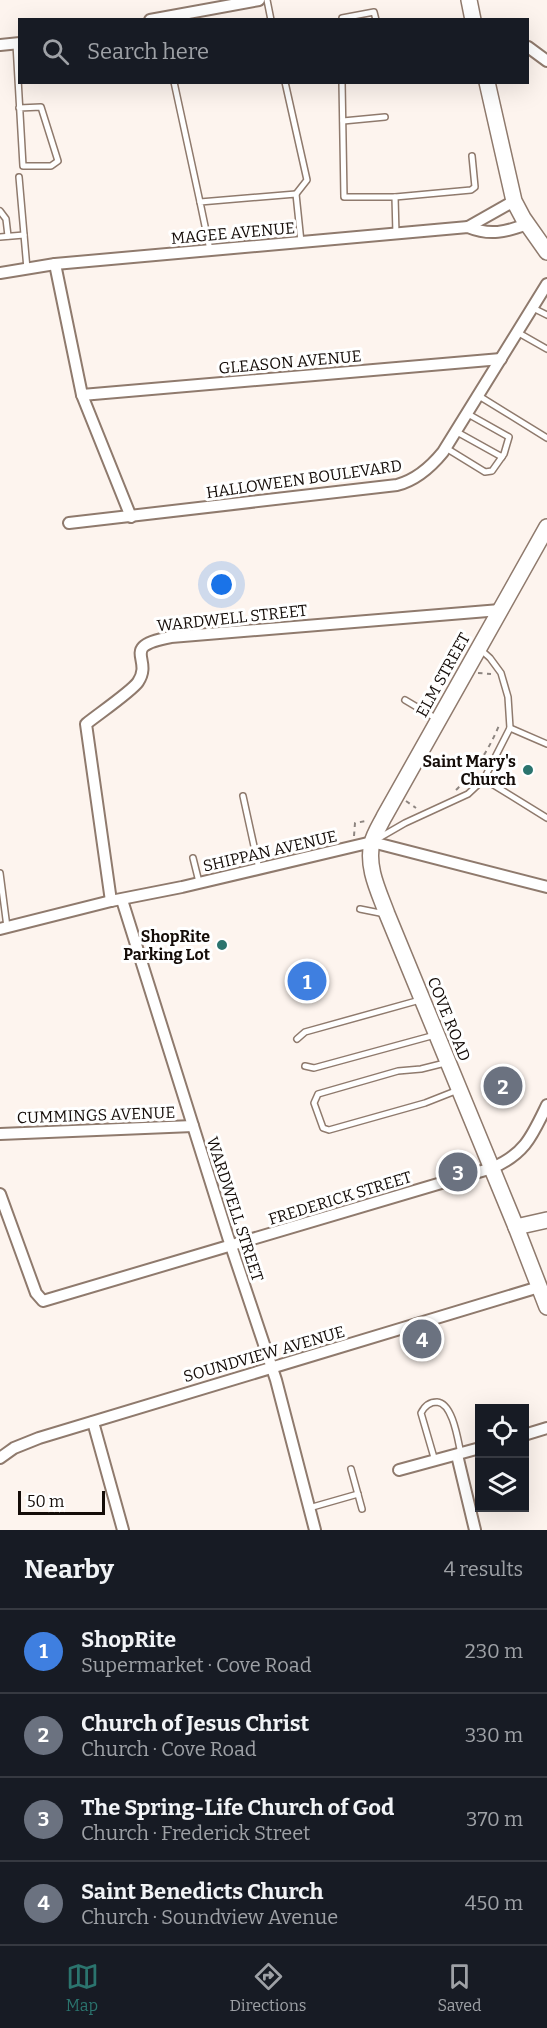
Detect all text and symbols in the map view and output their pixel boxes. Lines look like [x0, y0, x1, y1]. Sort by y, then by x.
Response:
search box [18, 18, 529, 84]
icon: search [39, 35, 72, 68]
text: Search here [87, 38, 209, 65]
street label: MAGEE AVENUE [170, 218, 296, 248]
street label: GLEASON AVENUE [218, 346, 362, 378]
street label: HALLOWEEN BOULEVARD [205, 456, 403, 502]
your location [207, 570, 236, 599]
street label: WARDWELL STREET [156, 601, 308, 635]
street label: ELM STREET [412, 630, 474, 720]
place label: Saint Mary's Church [423, 752, 516, 789]
marker: Saint Mary's Church [521, 763, 535, 777]
street label: SHIPPAN AVENUE [201, 826, 339, 876]
place label: ShopRite Parking Lot [123, 927, 211, 964]
marker: ShopRite Parking Lot [215, 938, 229, 952]
pin: 1 [288, 958, 326, 1004]
street label: COVE ROAD [424, 974, 474, 1064]
pin: 2 [484, 1064, 522, 1108]
street label: CUMMINGS AVENUE [16, 1103, 176, 1127]
street label: WARDWELL STREET [203, 1134, 267, 1284]
pin: 3 [438, 1150, 478, 1194]
street label: FREDERICK STREET [266, 1167, 414, 1229]
pin: 4 [402, 1316, 442, 1362]
street label: SOUNDVIEW AVENUE [181, 1322, 347, 1386]
map controls [475, 1404, 529, 1512]
button: locate [475, 1404, 529, 1458]
button: layers [475, 1458, 529, 1512]
scale bar [18, 1488, 105, 1516]
text: 50 m [27, 1492, 64, 1511]
text: Nearby [24, 1554, 114, 1585]
text: 4 results [444, 1557, 523, 1581]
text: ShopRite [81, 1626, 176, 1653]
text: 1 [39, 1639, 48, 1663]
text: 230 m [465, 1639, 523, 1663]
text: Supermarket · Cove Road [81, 1653, 312, 1677]
text: Church of Jesus Christ [81, 1710, 309, 1737]
text: 2 [38, 1723, 49, 1747]
text: 330 m [465, 1723, 523, 1747]
text: Church · Cove Road [81, 1737, 257, 1761]
text: The Spring-Life Church of God [81, 1794, 394, 1821]
text: 3 [38, 1807, 49, 1831]
text: 370 m [466, 1807, 523, 1831]
text: Church · Frederick Street [81, 1821, 310, 1845]
text: Saint Benedicts Church [81, 1878, 324, 1905]
text: 4 [37, 1891, 50, 1915]
text: 450 m [465, 1891, 523, 1915]
text: Church · Soundview Avenue [81, 1905, 338, 1929]
tab: Map [66, 1960, 99, 2015]
tab: Directions [230, 1960, 307, 2015]
tab: Saved [438, 1960, 481, 2015]

